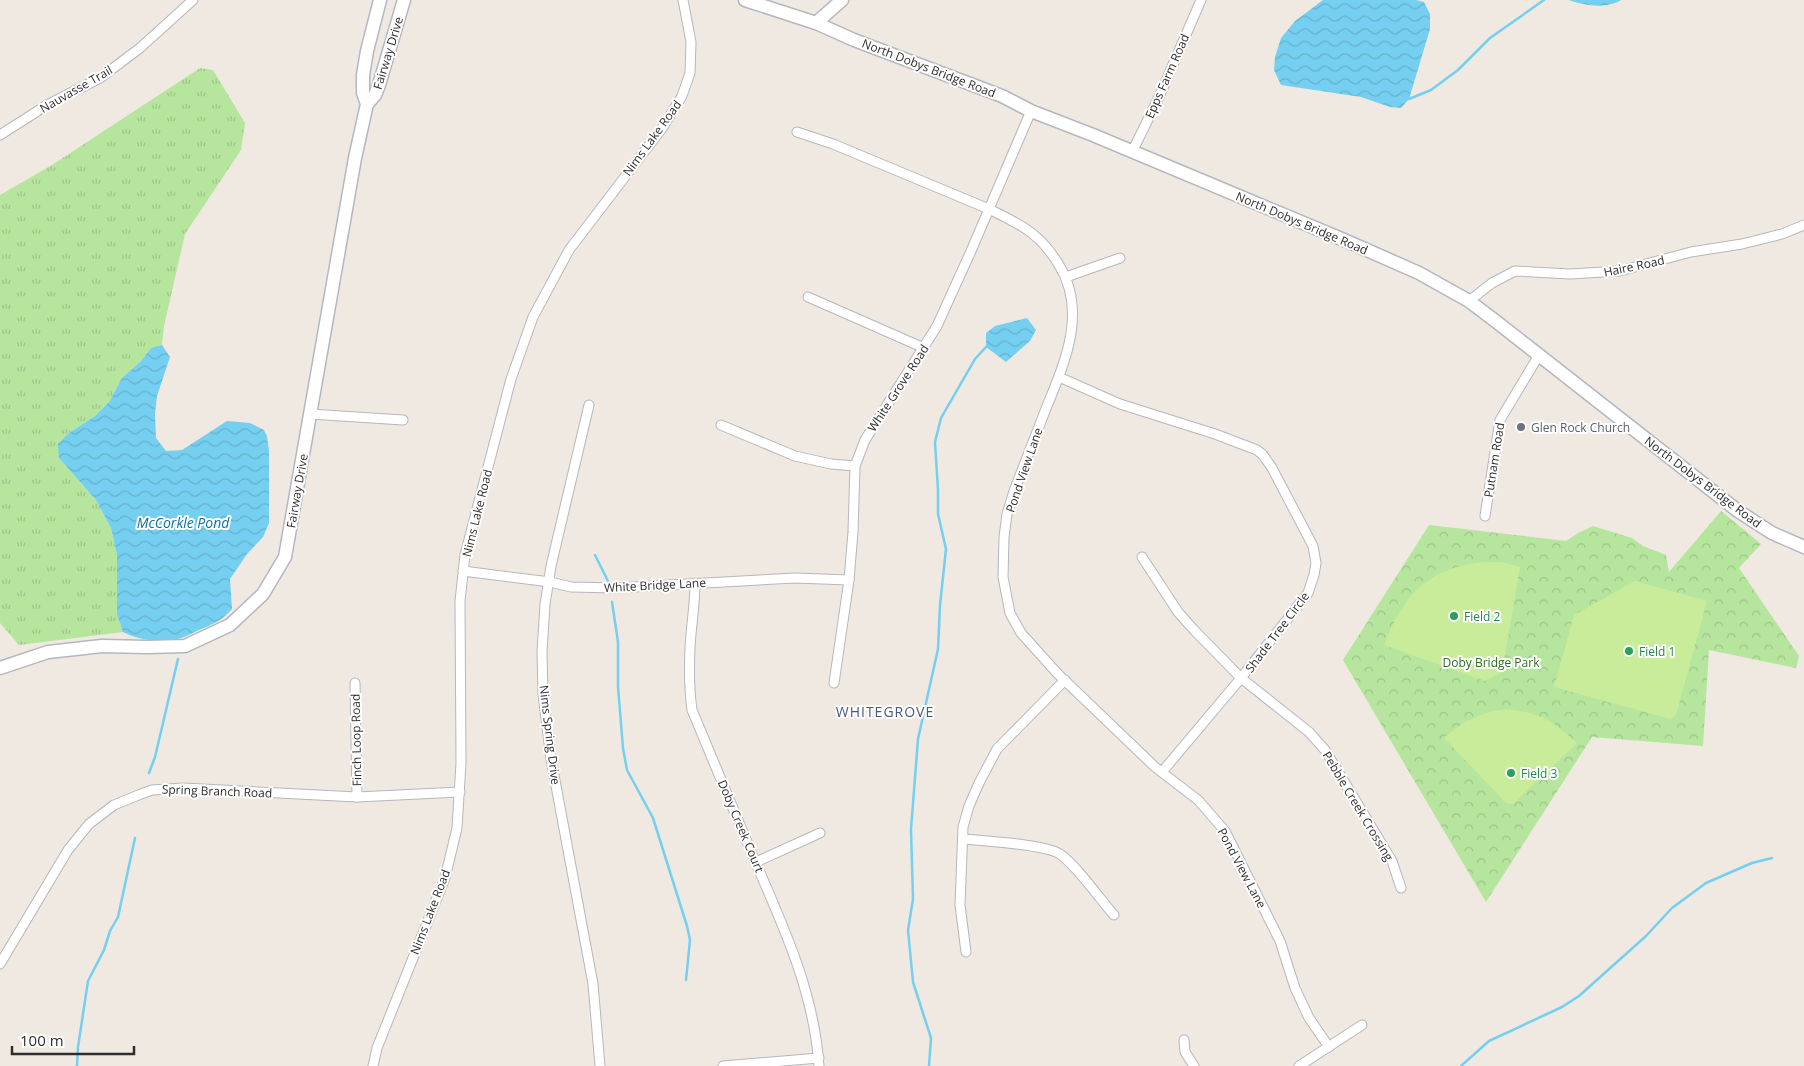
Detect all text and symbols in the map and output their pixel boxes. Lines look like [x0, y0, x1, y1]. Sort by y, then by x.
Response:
street label: Fairway Drive [369, 14, 407, 91]
street label: Epps Farm Road [1141, 31, 1193, 121]
street label: North Dobys Bridge Road [860, 35, 998, 101]
street label: Nauvasse Trail [37, 61, 115, 117]
street label: Nims Lake Road [619, 97, 685, 179]
street label: North Dobys Bridge Road [1233, 187, 1371, 259]
street label: Haire Road [1602, 251, 1666, 281]
street label: White Grove Road [863, 341, 933, 435]
place label: Glen Rock Church [1531, 419, 1630, 436]
street label: Putnam Road [1480, 421, 1508, 499]
marker: Glen Rock Church [1515, 421, 1527, 433]
street label: Pond View Lane [1002, 425, 1047, 515]
street label: North Dobys Bridge Road [1641, 432, 1765, 532]
street label: Fairway Drive [282, 452, 312, 530]
street label: Nims Lake Road [458, 467, 496, 559]
water label: McCorkle Pond [137, 513, 230, 532]
street label: White Bridge Lane [604, 574, 707, 596]
street label: Shade Tree Circle [1241, 588, 1313, 676]
place label: Field 2 [1464, 608, 1500, 625]
marker: Field 2 [1448, 610, 1460, 622]
place label: Field 1 [1639, 643, 1675, 660]
marker: Field 1 [1623, 645, 1635, 657]
park label: Doby Bridge Park [1443, 654, 1540, 671]
street label: Nims Spring Drive [535, 684, 565, 786]
street label: Finch Loop Road [347, 694, 365, 786]
district label: WHITEGROVE [836, 702, 934, 721]
street label: Pebble Creek Crossing [1319, 748, 1398, 864]
place label: Field 3 [1521, 765, 1557, 782]
marker: Field 3 [1505, 767, 1517, 779]
street label: Doby Creek Court [714, 777, 768, 875]
street label: Spring Branch Road [162, 781, 272, 801]
street label: Pond View Lane [1214, 825, 1270, 911]
street label: Nims Lake Road [406, 867, 454, 957]
scale bar [12, 1024, 135, 1056]
text: 100 m [20, 1030, 64, 1050]

